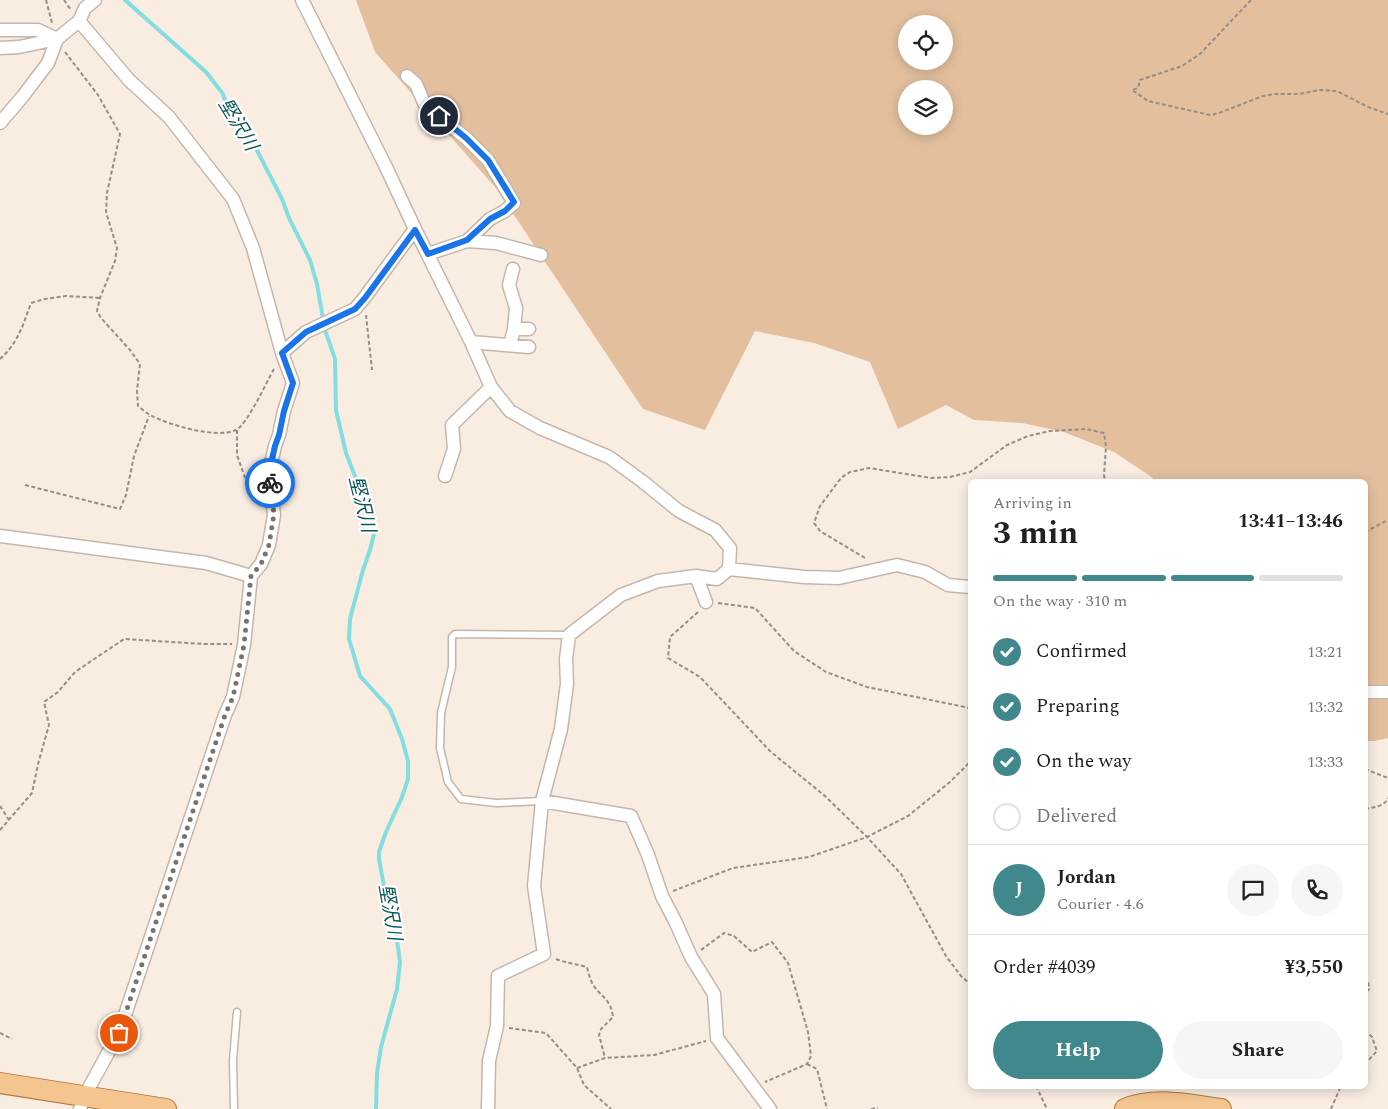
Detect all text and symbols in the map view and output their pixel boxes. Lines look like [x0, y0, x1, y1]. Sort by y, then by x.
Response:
map controls [898, 15, 953, 135]
button: locate [898, 15, 953, 70]
button: layers [898, 80, 953, 135]
water label: 堅沢川 [211, 93, 266, 158]
pin [418, 95, 460, 137]
icon: home [425, 102, 453, 130]
courier [245, 458, 295, 508]
icon: bike [256, 469, 284, 497]
water label: 堅沢川 [341, 473, 383, 537]
text: Arriving in [993, 491, 1072, 515]
text: 13:41–13:46 [1238, 507, 1343, 536]
text: 3 min [993, 509, 1078, 558]
text: On the way · 310 m [993, 589, 1127, 613]
text: Confirmed [1036, 637, 1127, 666]
icon: check [993, 638, 1021, 666]
text: 13:21 [1307, 640, 1343, 664]
text: Preparing [1036, 692, 1120, 721]
icon: check [993, 693, 1021, 721]
text: 13:32 [1307, 695, 1343, 719]
text: On the way [1036, 747, 1132, 776]
icon: check [993, 748, 1021, 776]
text: 13:33 [1307, 750, 1343, 774]
text: Delivered [1036, 802, 1117, 831]
text: Jordan [1057, 863, 1116, 892]
button: chat [1227, 864, 1279, 916]
button: phone [1291, 864, 1343, 916]
text: J [1015, 875, 1023, 904]
water label: 堅沢川 [370, 882, 409, 945]
text: Courier · 4.6 [1057, 892, 1144, 916]
text: Order #4039 [993, 953, 1096, 982]
text: ¥3,550 [1285, 953, 1343, 982]
pin [98, 1012, 140, 1054]
icon: bag [105, 1019, 133, 1047]
button: Help [993, 1021, 1163, 1079]
button: Share [1173, 1021, 1343, 1079]

